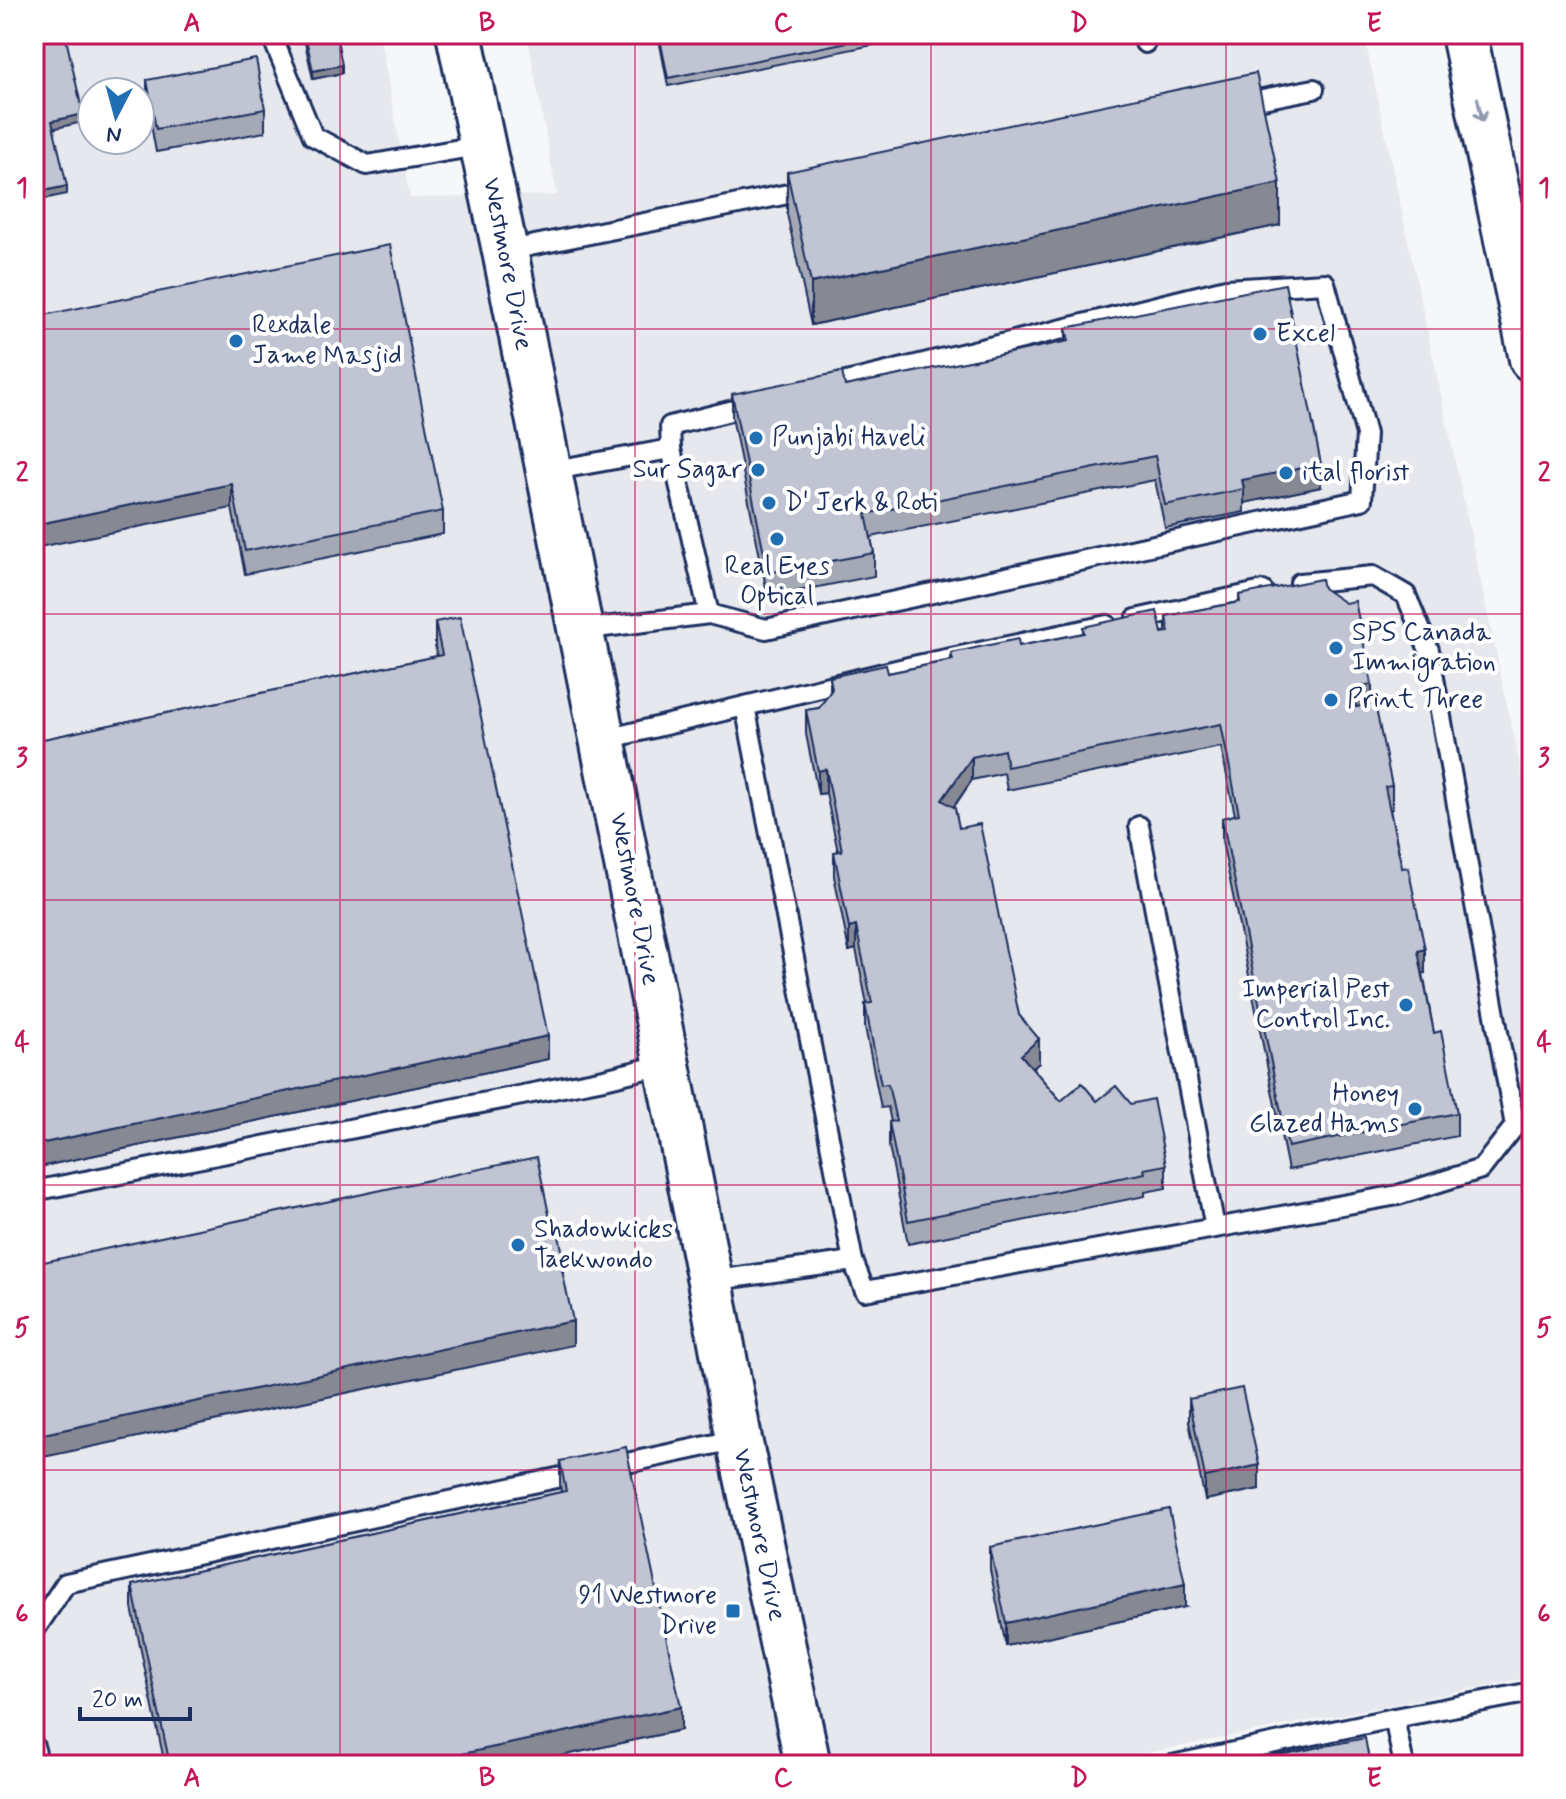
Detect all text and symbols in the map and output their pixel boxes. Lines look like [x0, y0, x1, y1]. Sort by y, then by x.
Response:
text: A [183, 7, 201, 41]
text: B [479, 7, 495, 41]
text: C [774, 7, 793, 41]
text: D [1070, 7, 1088, 41]
text: E [1366, 7, 1382, 41]
north arrow [76, 76, 156, 156]
one-way arrow [1473, 97, 1488, 123]
text: N [105, 119, 123, 149]
text: 1 [16, 172, 28, 206]
text: 1 [1538, 172, 1550, 206]
street label: Westmore Drive [474, 175, 540, 353]
place label: Rexdale Jame Masjid [252, 309, 402, 373]
place label: Excel [1276, 317, 1335, 351]
marker: Excel [1251, 325, 1269, 343]
marker: Rexdale Jame Masjid [227, 332, 245, 350]
place label: Punjabi Haveli [772, 421, 926, 455]
marker: Punjabi Haveli [747, 429, 765, 447]
place label: Sur Sagar [632, 453, 742, 487]
place label: ital florist [1302, 456, 1410, 490]
text: 2 [16, 457, 29, 491]
text: 2 [1538, 457, 1551, 491]
marker: Sur Sagar [749, 461, 767, 479]
marker: ital florist [1277, 464, 1295, 482]
place label: D' Jerk & Roti [785, 486, 937, 520]
marker: D' Jerk & Roti [760, 494, 778, 512]
marker: Real Eyes Optical [768, 530, 786, 548]
place label: Real Eyes Optical [724, 550, 830, 614]
place label: SPS Canada Immigration [1352, 616, 1496, 682]
marker: SPS Canada Immigration [1327, 639, 1345, 657]
place label: Print Three [1347, 683, 1483, 717]
marker: Print Three [1322, 691, 1340, 709]
text: 3 [16, 742, 28, 776]
text: 3 [1538, 742, 1550, 776]
street label: Westmore Drive [601, 810, 667, 988]
place label: Imperial Pest Control Inc. [1242, 973, 1390, 1037]
marker: Imperial Pest Control Inc. [1397, 996, 1415, 1014]
text: 4 [14, 1027, 30, 1061]
text: 4 [1536, 1027, 1552, 1061]
place label: Honey Glazed Hams [1249, 1077, 1399, 1141]
marker: Honey Glazed Hams [1406, 1100, 1424, 1118]
place label: Shadowkicks Taekwondo [534, 1213, 673, 1277]
marker: Shadowkicks Taekwondo [509, 1236, 527, 1254]
text: 5 [14, 1312, 30, 1346]
text: 5 [1536, 1312, 1552, 1346]
street label: Westmore Drive [724, 1446, 794, 1624]
place label: 91 Westmore Drive [578, 1579, 717, 1643]
text: 6 [15, 1598, 29, 1632]
text: 6 [1537, 1598, 1551, 1632]
marker: 91 Westmore Drive [724, 1602, 742, 1620]
scale bar [80, 1671, 190, 1721]
text: 20 m [92, 1685, 143, 1716]
text: A [183, 1762, 201, 1796]
text: B [479, 1762, 495, 1796]
text: C [774, 1762, 793, 1796]
text: D [1070, 1762, 1088, 1796]
text: E [1366, 1762, 1382, 1796]

